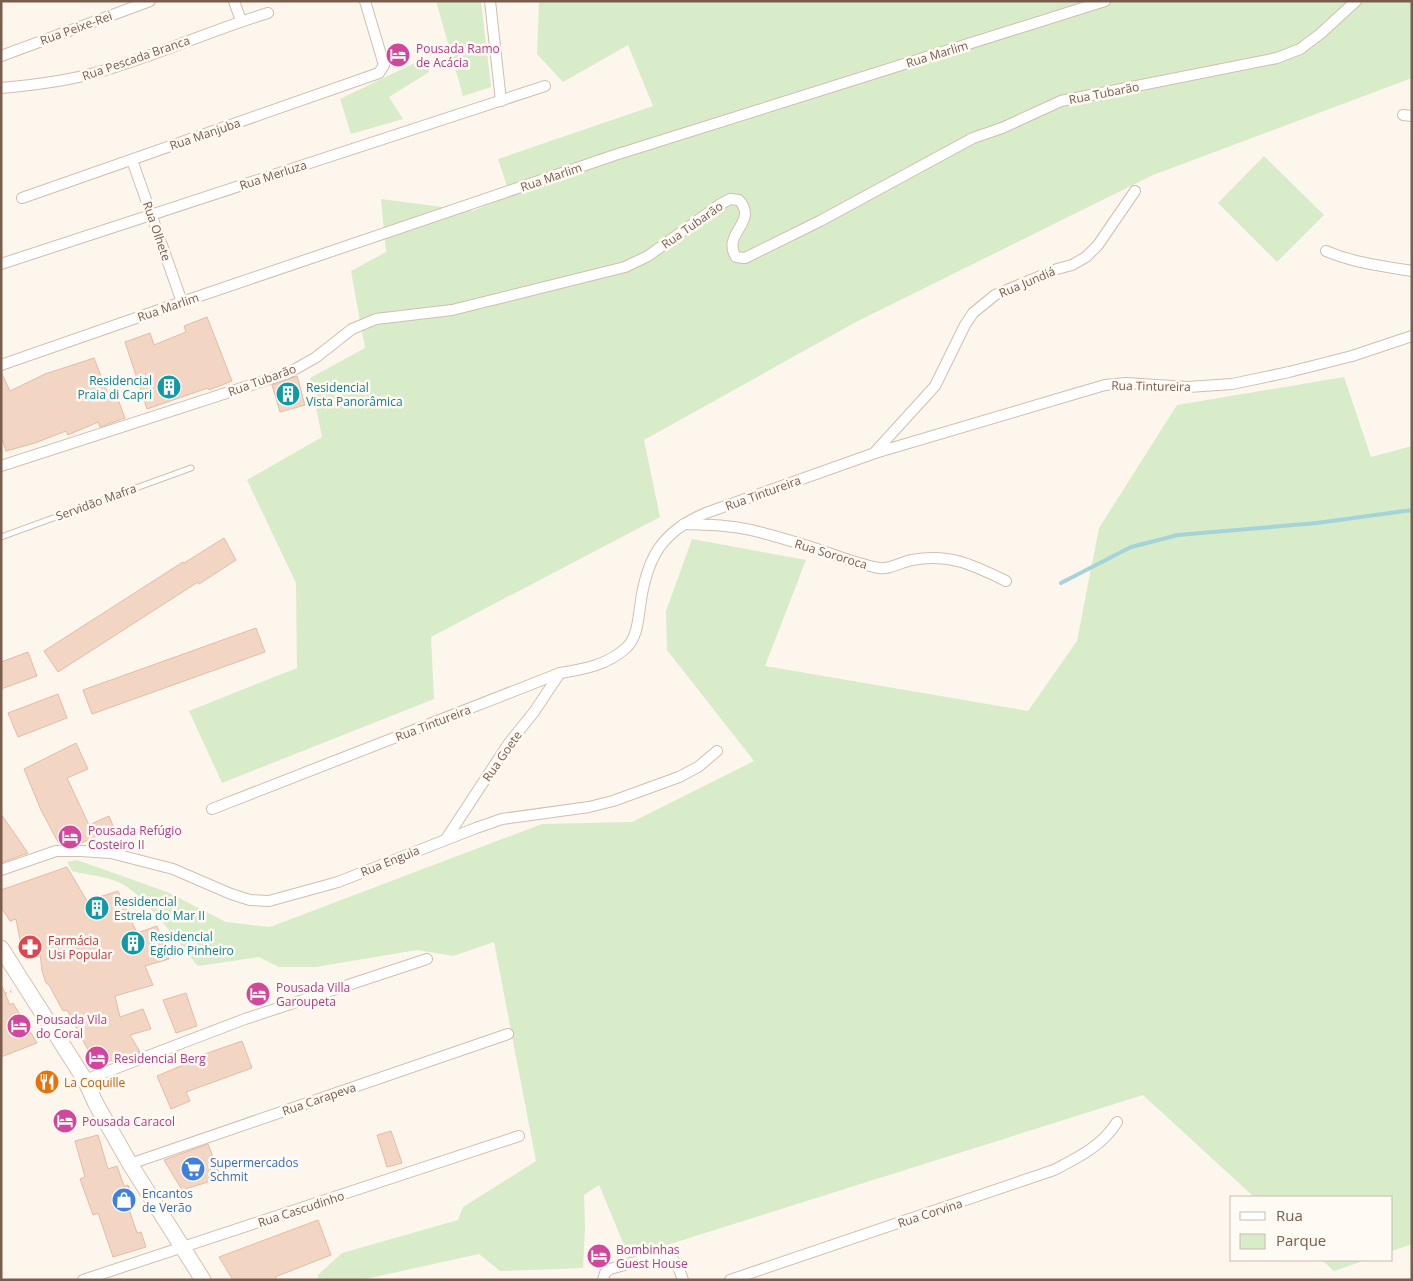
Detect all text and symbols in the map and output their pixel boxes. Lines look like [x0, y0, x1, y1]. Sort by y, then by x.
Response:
street label: Rua Peixe-Rei [38, 7, 114, 49]
street label: Rua Pescada Branca [80, 32, 192, 84]
street label: Rua Marlim [904, 37, 970, 71]
place label: Pousada Ramo de Acácia [416, 40, 500, 71]
hotel icon: Pousada Ramo de Acácia [385, 42, 411, 68]
street label: Rua Tubarão [1067, 78, 1141, 108]
street label: Rua Manjuba [167, 114, 243, 154]
street label: Rua Merluza [237, 156, 309, 194]
street label: Rua Marlim [518, 159, 584, 195]
street label: Rua Tubarão [658, 198, 726, 252]
street label: Rua Olhete [139, 199, 175, 263]
street label: Rua Jundiá [996, 263, 1058, 301]
street label: Rua Marlim [135, 289, 201, 325]
street label: Rua Tubarão [226, 360, 298, 400]
place label: Residencial Praia di Capri [77, 372, 152, 403]
building icon: Residencial Praia di Capri [156, 374, 182, 400]
street label: Rua Tintureira [1111, 377, 1191, 395]
place label: Residencial Vista Panorâmica [306, 379, 403, 410]
building icon: Residencial Vista Panorâmica [275, 381, 301, 407]
street label: Rua Tintureira [723, 471, 803, 515]
street label: Servidão Mafra [53, 480, 139, 524]
street label: Rua Sororoca [793, 535, 869, 573]
street label: Rua Tintureira [393, 701, 473, 745]
street label: Rua Goete [478, 727, 526, 785]
place label: Pousada Refúgio Costeiro II [88, 822, 182, 853]
hotel icon: Pousada Refúgio Costeiro II [57, 824, 83, 850]
street label: Rua Enguia [358, 841, 422, 881]
place label: Residencial Estrela do Mar II [114, 893, 205, 924]
building icon: Residencial Estrela do Mar II [84, 895, 110, 921]
place label: Residencial Egídio Pinheiro [150, 928, 234, 959]
building icon: Residencial Egídio Pinheiro [120, 930, 146, 956]
place label: Farmácia Usi Popular [48, 932, 112, 963]
pharmacy icon: Farmácia Usi Popular [17, 934, 43, 960]
place label: Pousada Villa Garoupeta [276, 979, 350, 1010]
hotel icon: Pousada Villa Garoupeta [245, 981, 271, 1007]
place label: Pousada Vila do Coral [36, 1011, 107, 1042]
hotel icon: Pousada Vila do Coral [6, 1013, 32, 1039]
hotel icon: Residencial Berg [84, 1045, 110, 1071]
place label: Residencial Berg [114, 1050, 206, 1067]
restaurant icon: La Coquille [34, 1069, 60, 1095]
place label: La Coquille [64, 1074, 126, 1091]
street label: Rua Carapeva [280, 1078, 358, 1120]
hotel icon: Pousada Caracol [52, 1108, 78, 1134]
place label: Pousada Caracol [82, 1113, 175, 1130]
place label: Supermercados Schmit [210, 1154, 299, 1185]
supermarket icon: Supermercados Schmit [180, 1156, 206, 1182]
place label: Encantos de Verão [142, 1185, 193, 1216]
shop icon: Encantos de Verão [111, 1187, 137, 1213]
street label: Rua Cascudinho [256, 1187, 346, 1231]
street label: Rua Corvina [895, 1195, 965, 1231]
legend [1230, 1196, 1393, 1261]
text: Rua [1276, 1205, 1303, 1225]
text: Parque [1276, 1230, 1326, 1250]
place label: Bombinhas Guest House [616, 1241, 688, 1272]
hotel icon: Bombinhas Guest House [586, 1243, 612, 1269]

